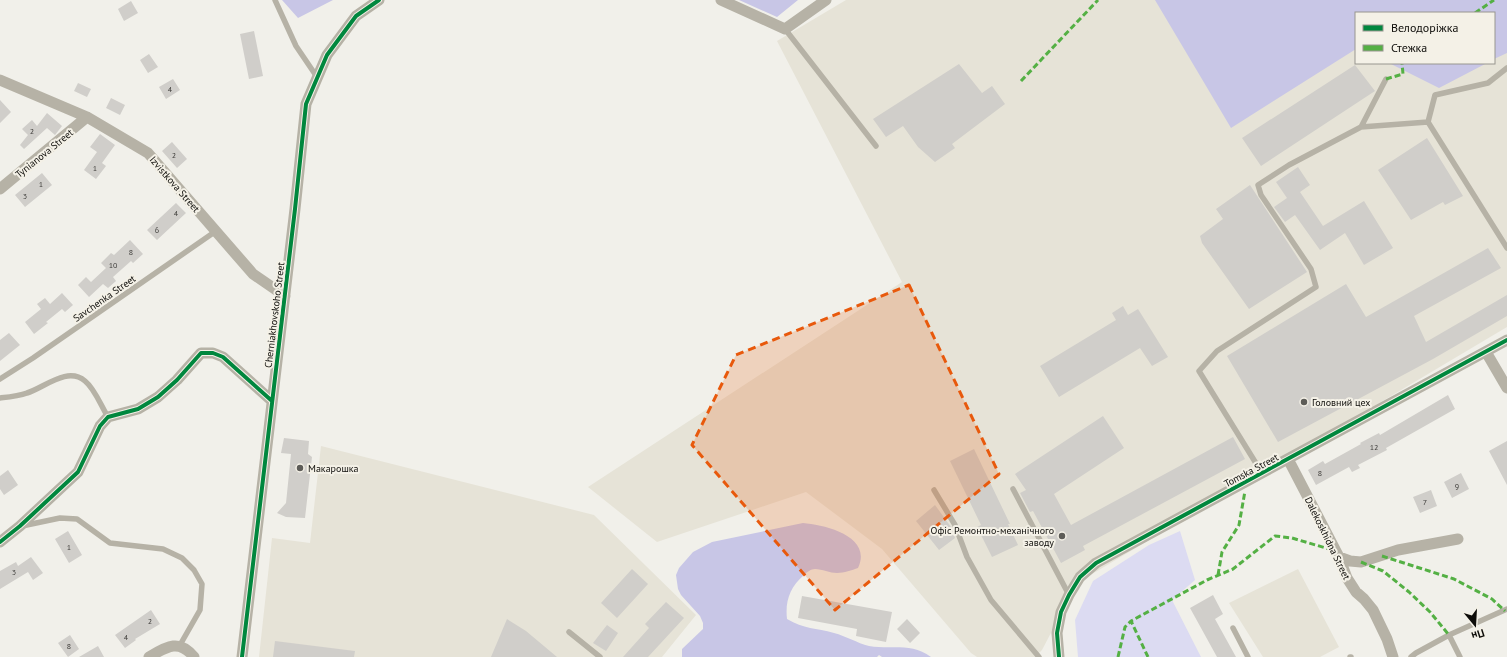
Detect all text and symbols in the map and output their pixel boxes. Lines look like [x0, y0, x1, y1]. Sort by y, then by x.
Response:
legend [1355, 12, 1495, 64]
text: Велодоріжка [1391, 20, 1459, 35]
text: Стежка [1391, 40, 1427, 55]
house number: 4 [168, 84, 173, 94]
street label: Tynianova Street [13, 126, 76, 181]
house number: 2 [30, 126, 34, 136]
house number: 2 [172, 150, 176, 160]
street label: Izvistkova Street [147, 154, 203, 216]
house number: 1 [93, 163, 97, 173]
house number: 1 [39, 179, 43, 189]
house number: 3 [23, 191, 27, 201]
house number: 4 [174, 208, 179, 218]
house number: 6 [155, 225, 159, 235]
house number: 8 [129, 247, 133, 257]
house number: 10 [109, 260, 118, 270]
street label: Cherniakhovskoho Street [262, 261, 288, 369]
street label: Savchenka Street [70, 272, 139, 325]
place label: Головний цех [1312, 396, 1370, 409]
marker: Головний цех [1299, 397, 1309, 407]
house number: 12 [1370, 442, 1378, 452]
street label: Tomska Street [1222, 450, 1281, 490]
place label: Макарошка [308, 462, 359, 475]
marker: Макарошка [295, 463, 305, 473]
house number: 8 [1318, 468, 1322, 478]
house number: 9 [1455, 481, 1459, 491]
street label: Dalekoskhidna Street [1302, 495, 1354, 582]
house number: 7 [1423, 497, 1427, 507]
place label: Офіс Ремонтно-механічного заводу [931, 524, 1054, 549]
marker: Офіс Ремонтно-механічного заводу [1057, 531, 1067, 541]
house number: 1 [67, 542, 71, 552]
house number: 3 [12, 567, 16, 577]
north arrow [1455, 605, 1495, 645]
house number: 2 [148, 616, 152, 626]
text: Пн [1470, 626, 1486, 643]
house number: 4 [124, 632, 129, 642]
house number: 8 [67, 641, 71, 651]

